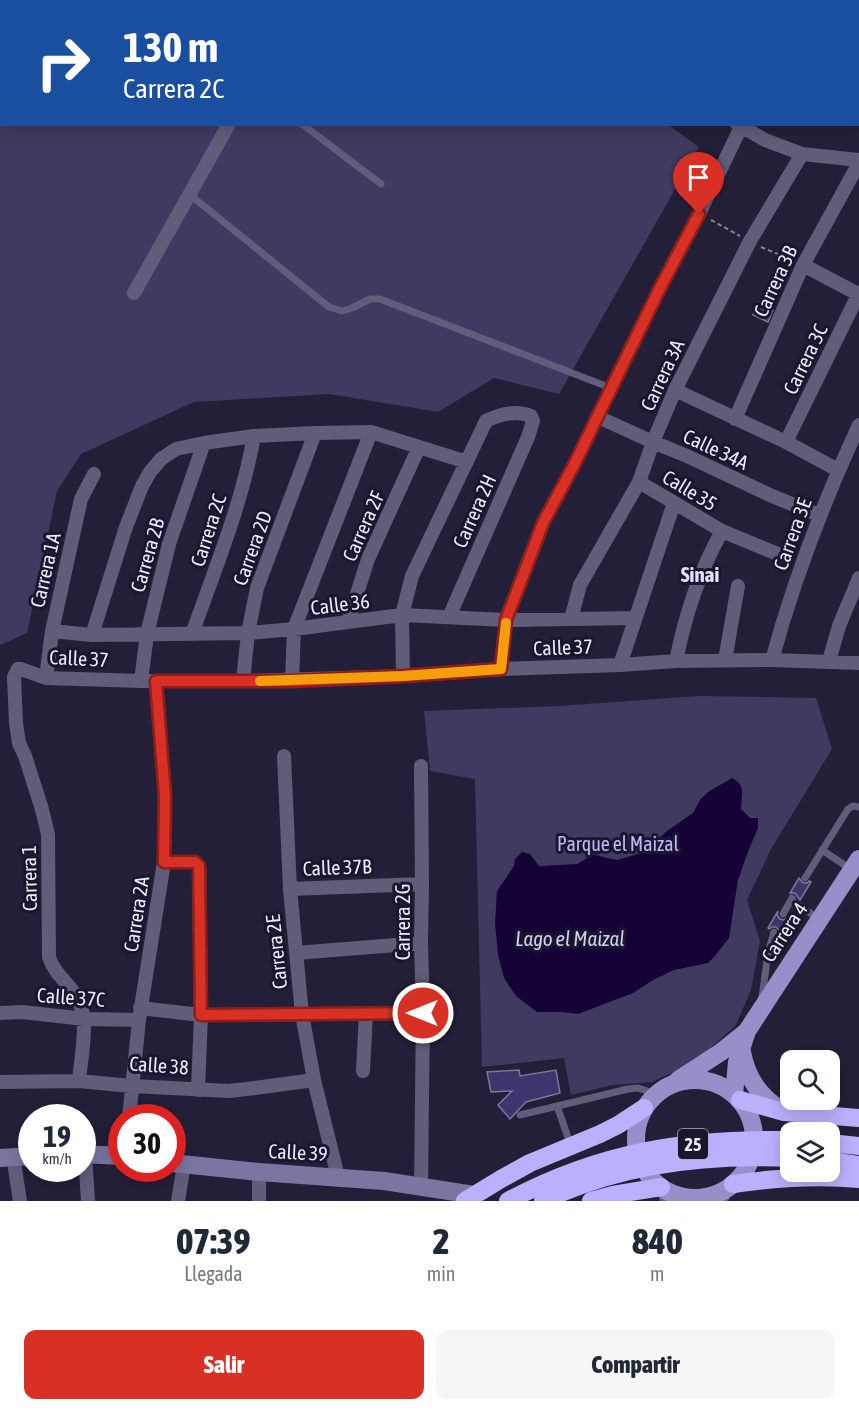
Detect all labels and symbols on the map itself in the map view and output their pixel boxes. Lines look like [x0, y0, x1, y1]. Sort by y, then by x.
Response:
pin [673, 152, 724, 214]
street label: Carrera 3B [749, 241, 802, 320]
street label: Carrera 3C [778, 320, 832, 398]
street label: Carrera 3A [636, 336, 689, 414]
street label: Calle 34A [680, 424, 752, 474]
street label: Calle 35 [659, 465, 721, 515]
street label: Carrera 2H [448, 471, 500, 551]
street label: Carrera 2F [337, 487, 389, 565]
street label: Carrera 2C [185, 491, 231, 569]
street label: Carrera 3E [768, 495, 816, 573]
street label: Carrera 2D [228, 508, 276, 588]
street label: Carrera 2B [126, 515, 169, 595]
street label: Carrera 1A [25, 530, 65, 610]
district label: Sinai [681, 562, 719, 586]
street label: Calle 36 [309, 589, 371, 619]
street label: Calle 37 [533, 634, 593, 660]
street label: Calle 37 [49, 645, 109, 671]
park label: Parque el Maizal [557, 832, 680, 855]
street label: Carrera 1 [17, 845, 41, 911]
street label: Calle 37B [302, 854, 372, 880]
street label: Carrera 2A [119, 875, 153, 953]
street label: Carrera 2G [391, 884, 414, 960]
street label: Carrera 4 [756, 898, 812, 966]
street label: Carrera 2E [261, 913, 291, 990]
water label: Lago el Maizal [515, 926, 625, 950]
position arrow [391, 981, 455, 1045]
street label: Calle 37C [36, 983, 106, 1011]
street label: Calle 38 [129, 1051, 189, 1079]
speed limit sign: 30 [108, 1104, 186, 1182]
road number: 25 [678, 1129, 708, 1159]
street label: Calle 39 [268, 1139, 328, 1165]

